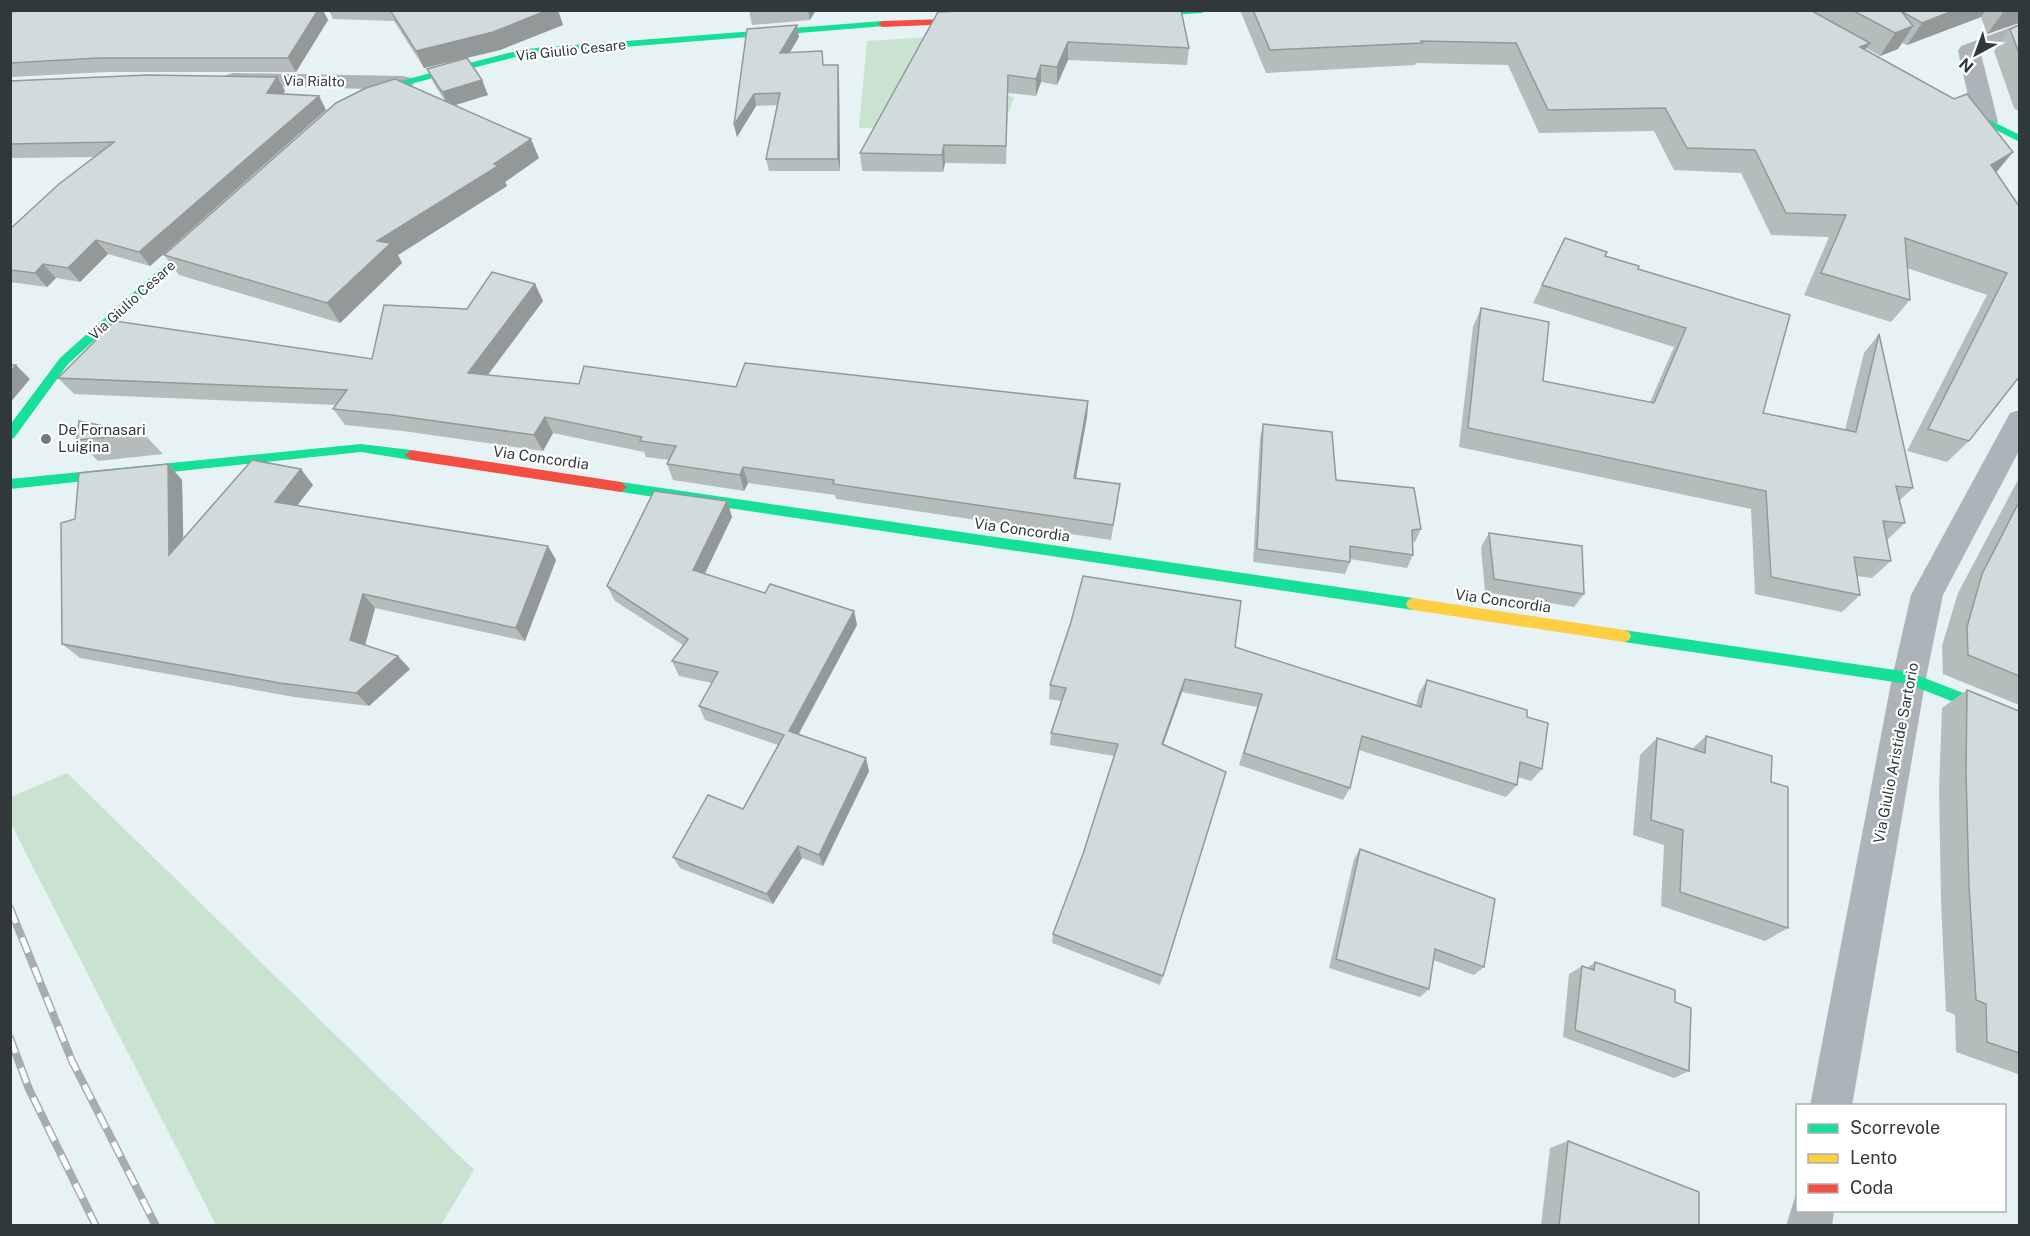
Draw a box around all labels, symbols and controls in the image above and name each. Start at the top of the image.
north arrow [1946,24,2006,84]
street label: Via Giulio Cesare [515,36,627,64]
text: N [1956,54,1977,76]
street label: Via Rialto [283,72,345,90]
street label: Via Giulio Cesare [86,257,178,343]
place label: De Fornasari Luigina [58,421,146,455]
marker: De Fornasari Luigina [39,432,53,446]
street label: Via Concordia [492,442,590,473]
street label: Via Concordia [973,514,1071,545]
street label: Via Concordia [1454,585,1552,616]
street label: Via Giulio Aristide Sartorio [1870,661,1921,845]
legend [1796,1104,2006,1212]
text: Scorrevole [1850,1117,1940,1138]
text: Lento [1850,1147,1897,1168]
text: Coda [1850,1177,1893,1198]

